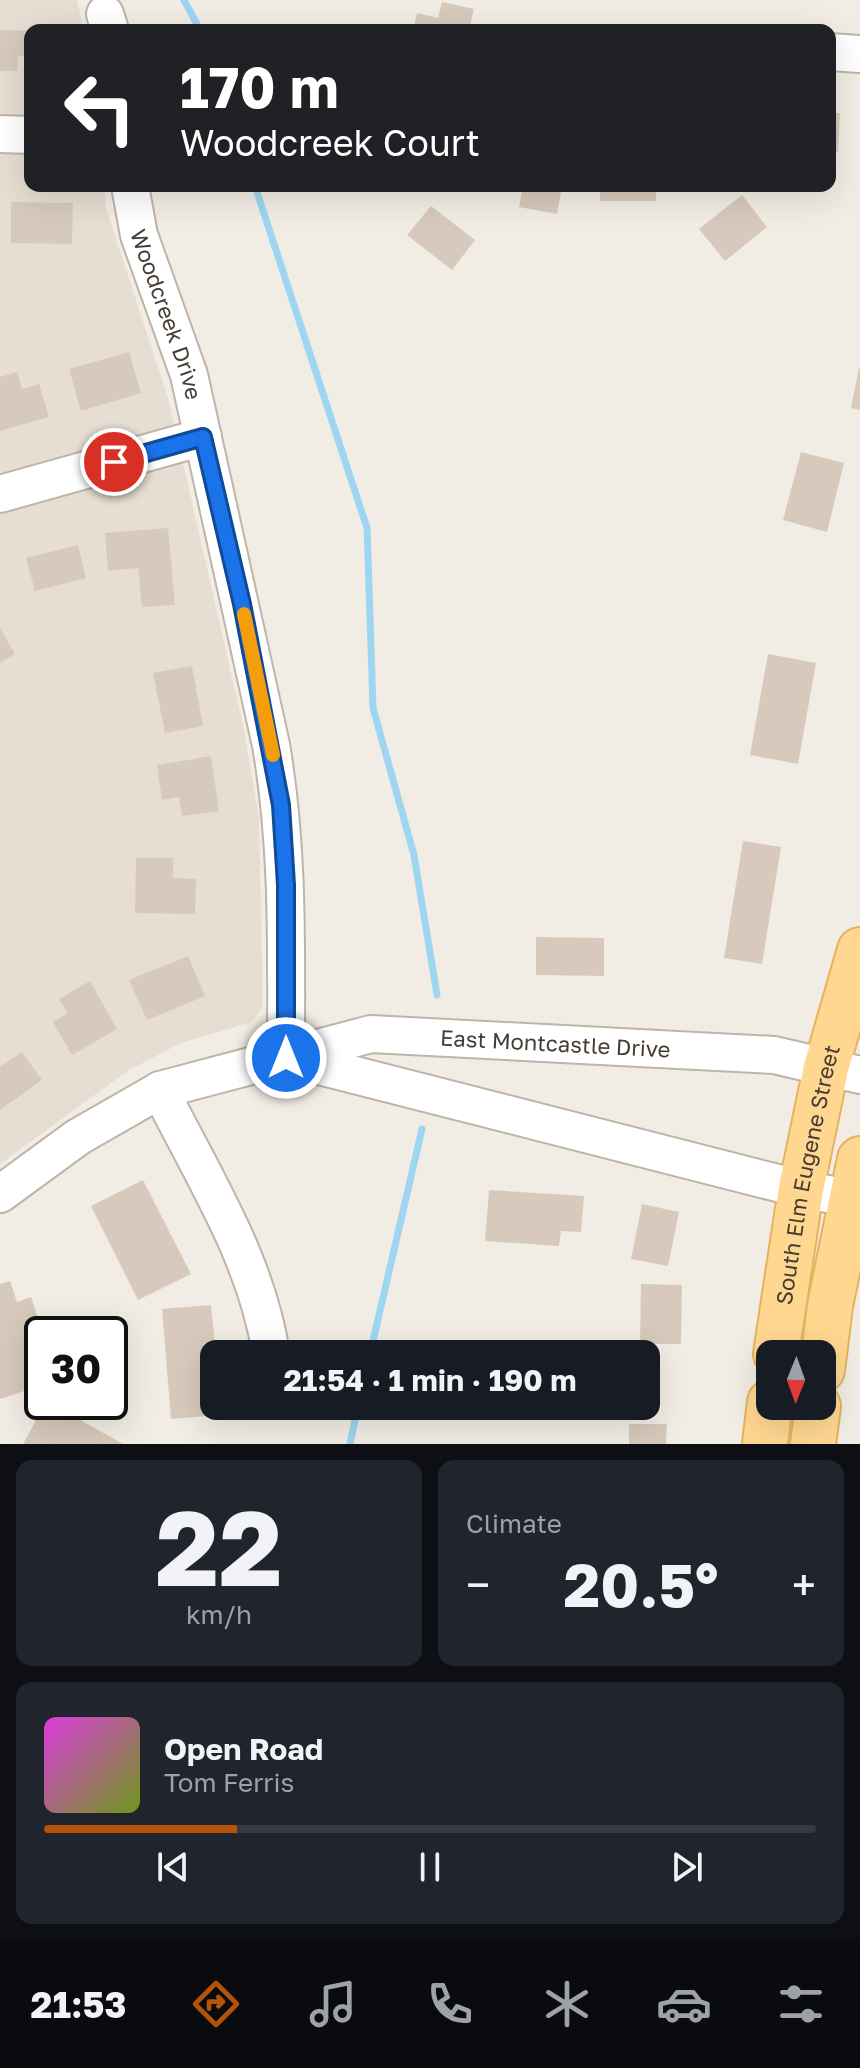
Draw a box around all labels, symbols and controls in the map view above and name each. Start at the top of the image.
text: 170 m [180,53,339,120]
icon: left [48,56,152,160]
text: Woodcreek Court [180,121,480,164]
street label: Woodcreek Drive [125,225,208,402]
pin [80,428,148,496]
icon: arrive [92,440,136,484]
position arrow [244,1016,328,1100]
street label: East Montcastle Drive [440,1024,671,1063]
street label: South Elm Eugene Street [770,1042,845,1306]
speed limit sign: 30 [24,1316,128,1420]
north arrow [756,1340,836,1420]
map controls [756,1340,836,1420]
text: 21:54 · 1 min · 190 m [284,1362,576,1398]
text: 22 [156,1484,282,1609]
text: Climate [466,1508,562,1539]
text: 20.5° [564,1548,718,1620]
text: − [466,1558,490,1611]
text: + [792,1558,816,1611]
text: km/h [186,1599,252,1630]
text: Open Road [164,1731,323,1767]
text: Tom Ferris [164,1767,294,1798]
icon: previous [151,1845,195,1889]
icon: pause [408,1845,452,1889]
icon: next [665,1845,709,1889]
icon: directions [188,1976,244,2032]
icon: music [305,1976,361,2032]
icon: phone [422,1976,478,2032]
icon: climate [539,1976,595,2032]
icon: car [656,1976,712,2032]
icon: filters [773,1976,829,2032]
text: 21:53 [31,1983,127,2026]

